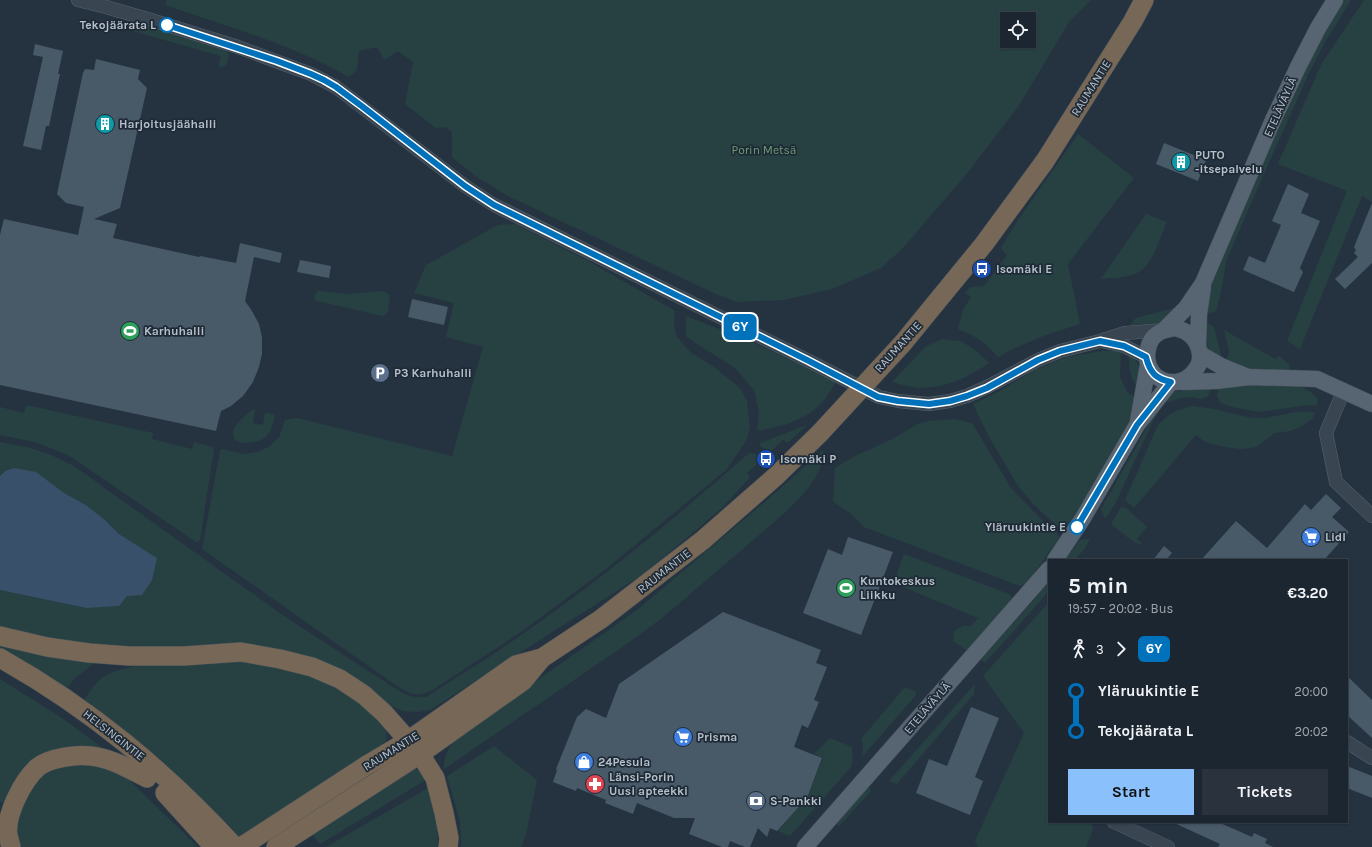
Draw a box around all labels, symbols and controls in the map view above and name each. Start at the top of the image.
map controls [1000,12,1036,48]
button: locate [1000,12,1036,48]
marker: Tekojäärata L [159,17,175,33]
place label: Tekojäärata L [80,18,156,32]
street label: RAUMANTIE [1068,57,1114,119]
street label: ETELÄVÄYLÄ [1261,75,1299,139]
building icon: Harjoitusjäähalli [94,113,116,135]
place label: Harjoitusjäähalli [119,117,216,131]
park label: Porin Metsä [732,143,796,157]
place label: PUTO -itsepalvelu [1195,148,1263,176]
building icon: PUTO -itsepalvelu [1170,151,1192,173]
bus stop icon: Isomäki E [971,258,993,280]
place label: Isomäki E [996,262,1052,276]
line badge: 6Y [722,314,758,340]
text: 6Y [732,318,748,335]
street label: RAUMANTIE [872,319,924,375]
sports icon: Karhuhalli [119,320,141,342]
place label: Karhuhalli [144,324,204,338]
parking icon: P3 Karhuhalli [369,362,391,384]
place label: P3 Karhuhalli [394,366,472,380]
bus stop icon: Isomäki P [755,448,777,470]
place label: Isomäki P [780,452,836,466]
marker: Yläruukintie E [1069,519,1085,535]
place label: Yläruukintie E [985,520,1066,534]
supermarket icon: Lidl [1300,526,1322,548]
place label: Lidl [1325,530,1346,544]
street label: RAUMANTIE [635,546,693,596]
text: 5 min [1068,573,1128,599]
place label: Kuntokeskus Liikku [860,574,935,602]
sports icon: Kuntokeskus Liikku [835,577,857,599]
text: €3.20 [1287,584,1328,602]
text: 19:57 – 20:02 · Bus [1068,601,1173,616]
icon: walk [1068,638,1090,660]
icon: forward [1110,638,1132,660]
text: 6Y [1146,640,1162,657]
text: 3 [1096,642,1104,657]
street label: ETELÄVÄYLÄ [901,679,953,737]
text: Yläruukintie E [1098,682,1199,700]
text: 20:00 [1294,684,1328,699]
street label: HELSINGINTIE [80,707,148,763]
text: Tekojäärata L [1098,722,1193,740]
text: 20:02 [1295,724,1328,739]
supermarket icon: Prisma [672,726,694,748]
street label: RAUMANTIE [360,728,422,774]
place label: Prisma [697,730,737,744]
shop icon: 24Pesula [573,751,595,773]
place label: 24Pesula [598,755,650,769]
button: Start [1068,769,1194,815]
button: Tickets [1202,769,1328,815]
place label: Länsi-Porin Uusi apteekki [609,770,688,798]
pharmacy icon: Länsi-Porin Uusi apteekki [584,773,606,795]
bank icon: S-Pankki [745,790,767,812]
place label: S-Pankki [770,794,822,808]

